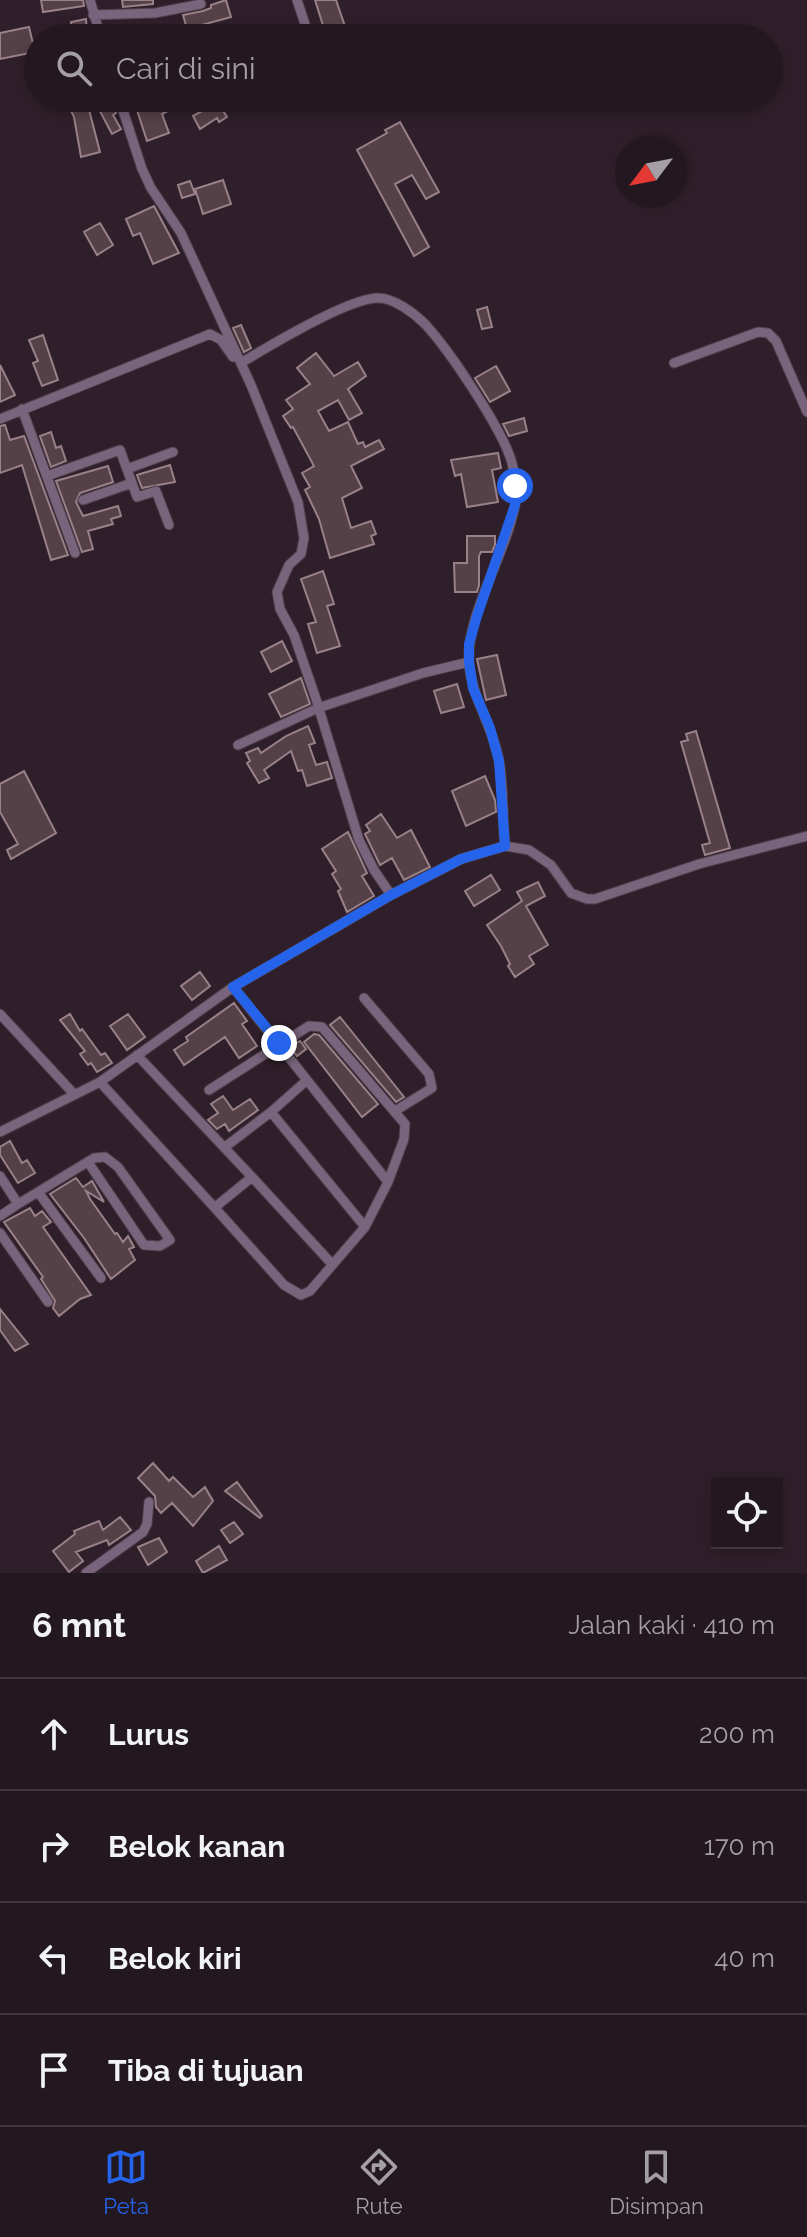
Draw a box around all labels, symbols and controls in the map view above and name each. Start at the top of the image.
search box [24,24,783,112]
icon: search [52,46,96,90]
text: Cari di sini [116,51,256,86]
north arrow [615,136,687,208]
route start [497,468,533,504]
route end [261,1025,297,1061]
map controls [711,1477,783,1549]
button: locate [711,1477,783,1549]
text: 6 mnt [32,1605,126,1645]
text: Jalan kaki · 410 m [568,1610,775,1640]
icon: ahead [32,1712,76,1756]
text: Lurus [108,1717,189,1752]
text: 200 m [699,1719,775,1749]
icon: right [32,1824,76,1868]
text: Belok kanan [108,1829,285,1864]
text: 170 m [704,1831,775,1861]
icon: left [32,1936,76,1980]
text: Belok kiri [108,1941,242,1976]
text: 40 m [714,1943,775,1973]
icon: arrive [32,2048,76,2092]
text: Tiba di tujuan [108,2053,304,2088]
tab: Peta [103,2145,149,2219]
tab: Rute [355,2145,403,2219]
tab: Disimpan [609,2145,704,2219]

